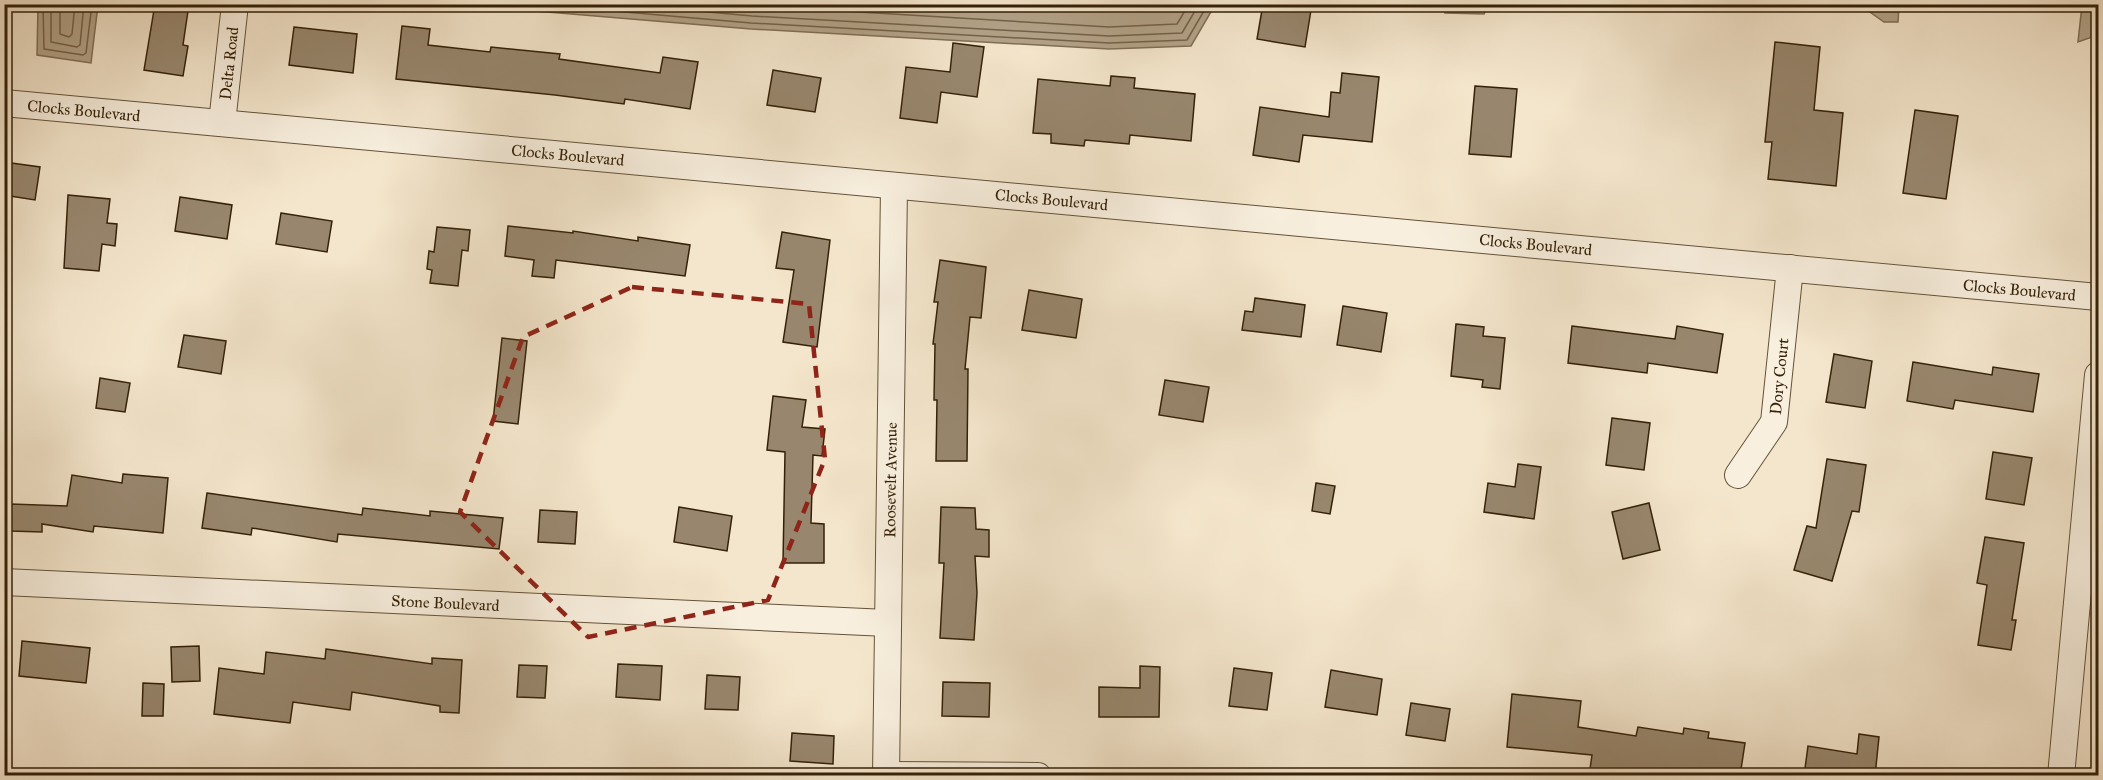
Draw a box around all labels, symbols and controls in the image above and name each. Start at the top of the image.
street label: Delta Road [215,26,242,101]
street label: Clocks Boulevard [26,96,141,125]
street label: Clocks Boulevard [510,140,625,169]
street label: Clocks Boulevard [994,185,1109,214]
street label: Clocks Boulevard [1478,229,1593,259]
street label: Clocks Boulevard [1962,275,2077,304]
street label: Dory Court [1765,337,1792,416]
street label: Roosevelt Avenue [880,422,900,538]
street label: Stone Boulevard [391,590,500,615]

